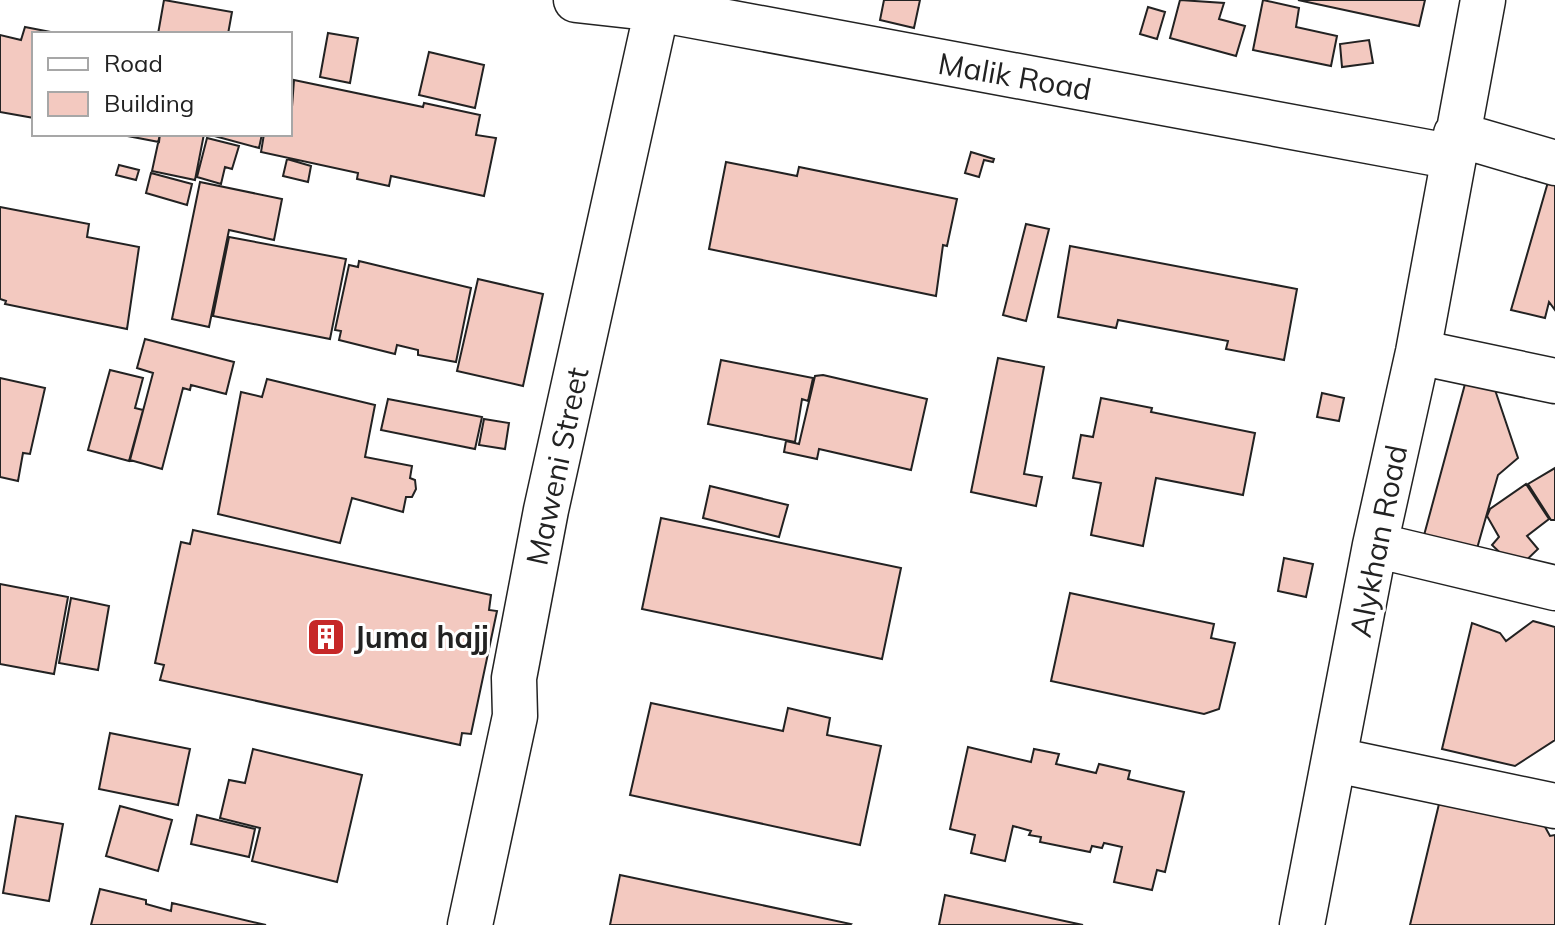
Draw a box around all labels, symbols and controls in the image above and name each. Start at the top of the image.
legend [32,32,292,136]
street label: Malik Road [935,44,1095,108]
text: Road [104,48,163,78]
text: Building [104,88,194,118]
street label: Maweni Street [517,364,597,568]
street label: Alykhan Road [1341,442,1415,640]
building icon: Juma hajj [305,616,347,658]
place label: Juma hajj [354,618,489,656]

